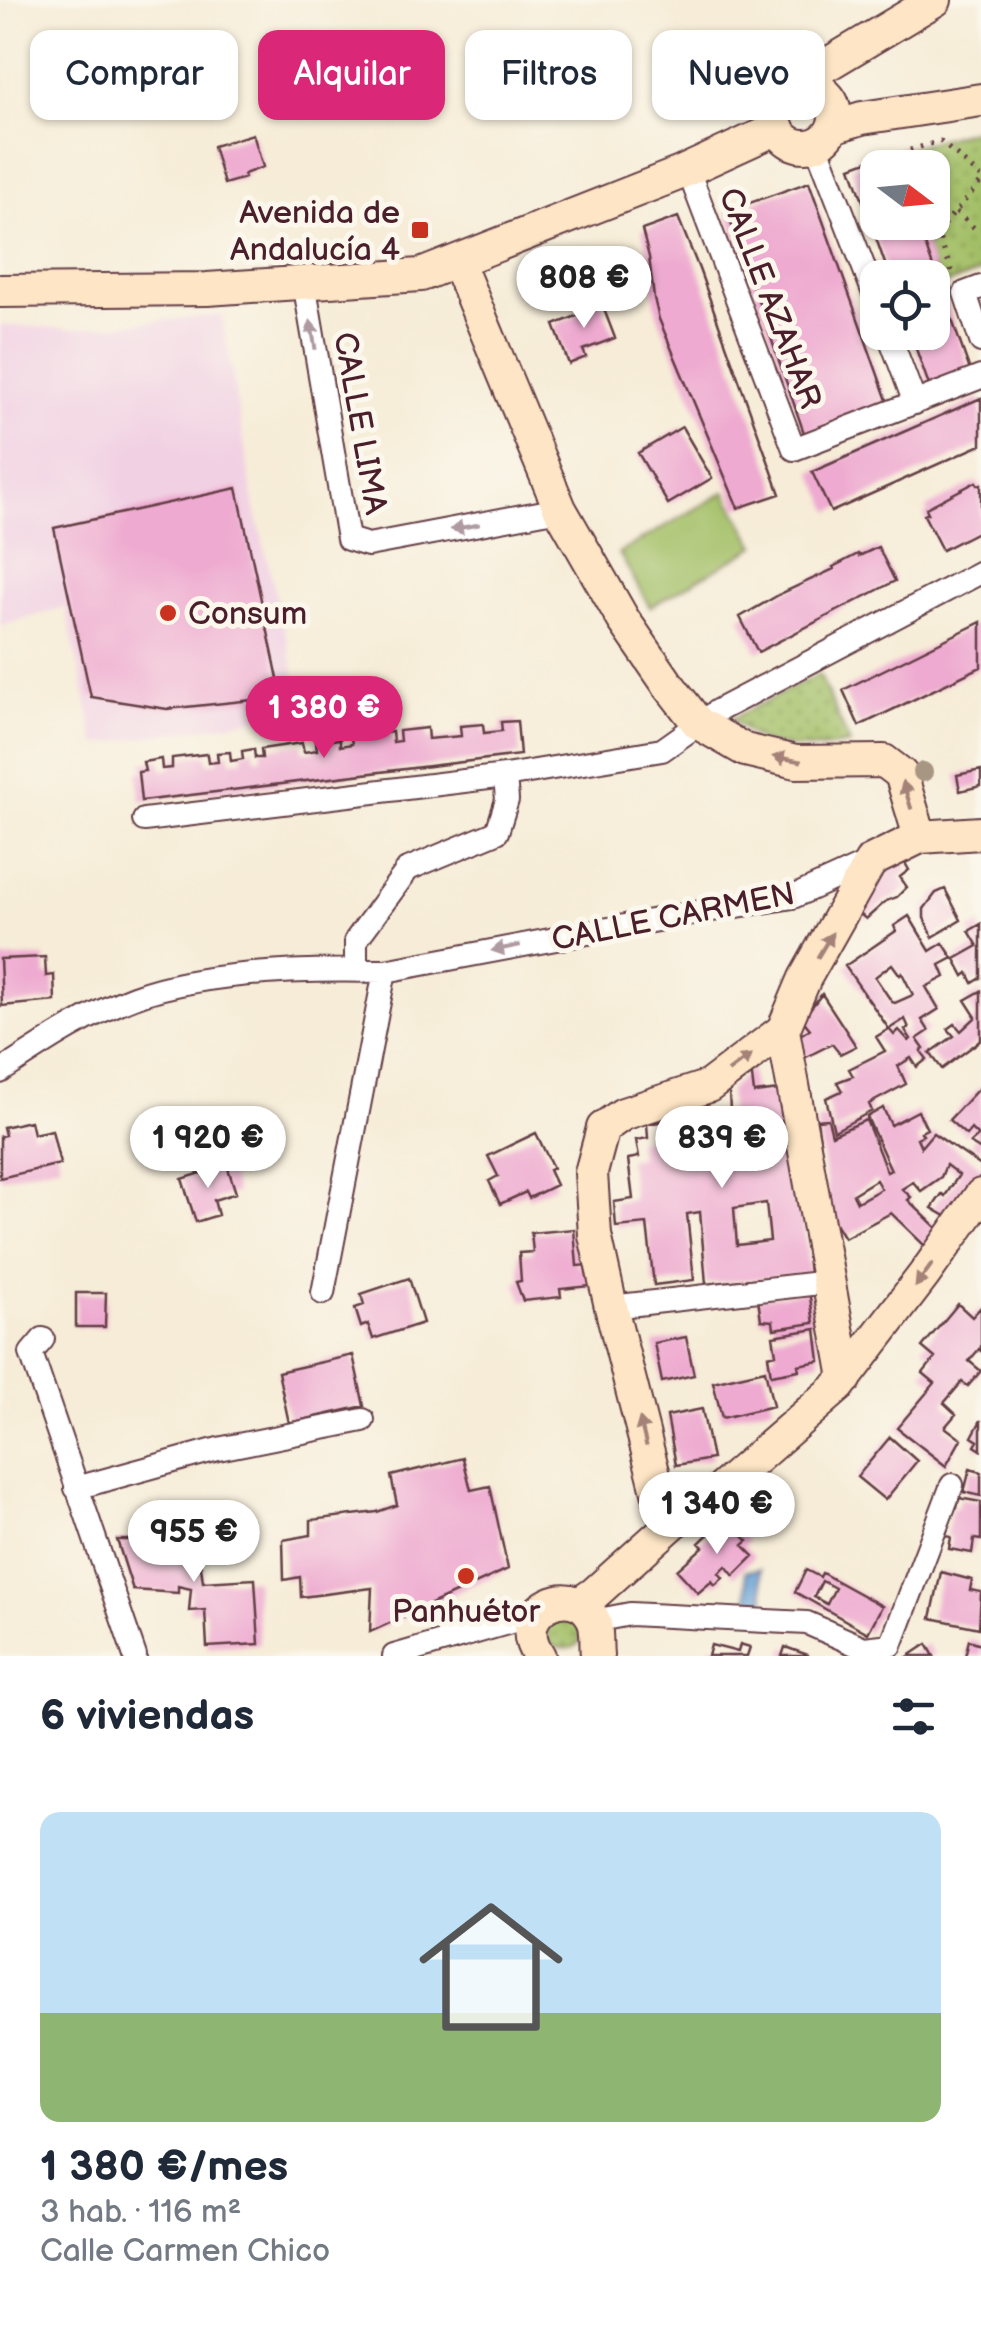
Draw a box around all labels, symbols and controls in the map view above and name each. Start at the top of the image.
chip: Comprar [30,30,238,120]
chip: Alquilar [258,30,445,120]
chip: Filtros [465,30,632,120]
chip: Nuevo [652,30,825,120]
north arrow [860,150,950,240]
map controls [860,150,950,350]
street label: CALLE AZAHAR [710,183,830,414]
place label: Avenida de Andalucía 4 [230,194,400,270]
marker: Avenida de Andalucía 4 [409,219,431,241]
pin: 808 € [514,246,654,331]
text: 808 € [538,259,630,298]
button: locate [860,260,950,350]
one-way arrow [305,319,321,351]
street label: CALLE LIMA [324,329,395,518]
one-way arrow [448,520,480,535]
place label: Consum [188,595,307,634]
marker: Consum [157,602,179,624]
pin: 1 380 € [232,676,416,761]
text: 1 380 € [268,689,380,728]
one-way arrow [771,751,802,766]
one-way arrow [899,780,914,810]
street label: CALLE CARMEN [548,875,798,960]
one-way arrow [816,930,833,959]
one-way arrow [490,941,521,957]
one-way arrow [727,1053,753,1073]
pin: 1 920 € [116,1106,300,1191]
pin: 839 € [652,1106,792,1191]
text: 1 920 € [152,1119,264,1158]
text: 839 € [677,1119,767,1158]
one-way arrow [915,1262,934,1288]
one-way arrow [634,1416,650,1447]
pin: 1 340 € [625,1472,809,1557]
text: 1 340 € [661,1485,773,1524]
pin: 955 € [124,1500,264,1585]
text: 955 € [150,1513,238,1552]
marker: Panhuétor [455,1565,477,1587]
place label: Panhuétor [392,1593,541,1632]
icon: filters [886,1689,941,1744]
text: 6 viviendas [40,1691,254,1742]
icon: home [401,1877,581,2057]
text: 1 380 €/mes [40,2142,288,2193]
text: 3 hab. · 116 m² [40,2193,241,2232]
text: Calle Carmen Chico [40,2232,330,2271]

